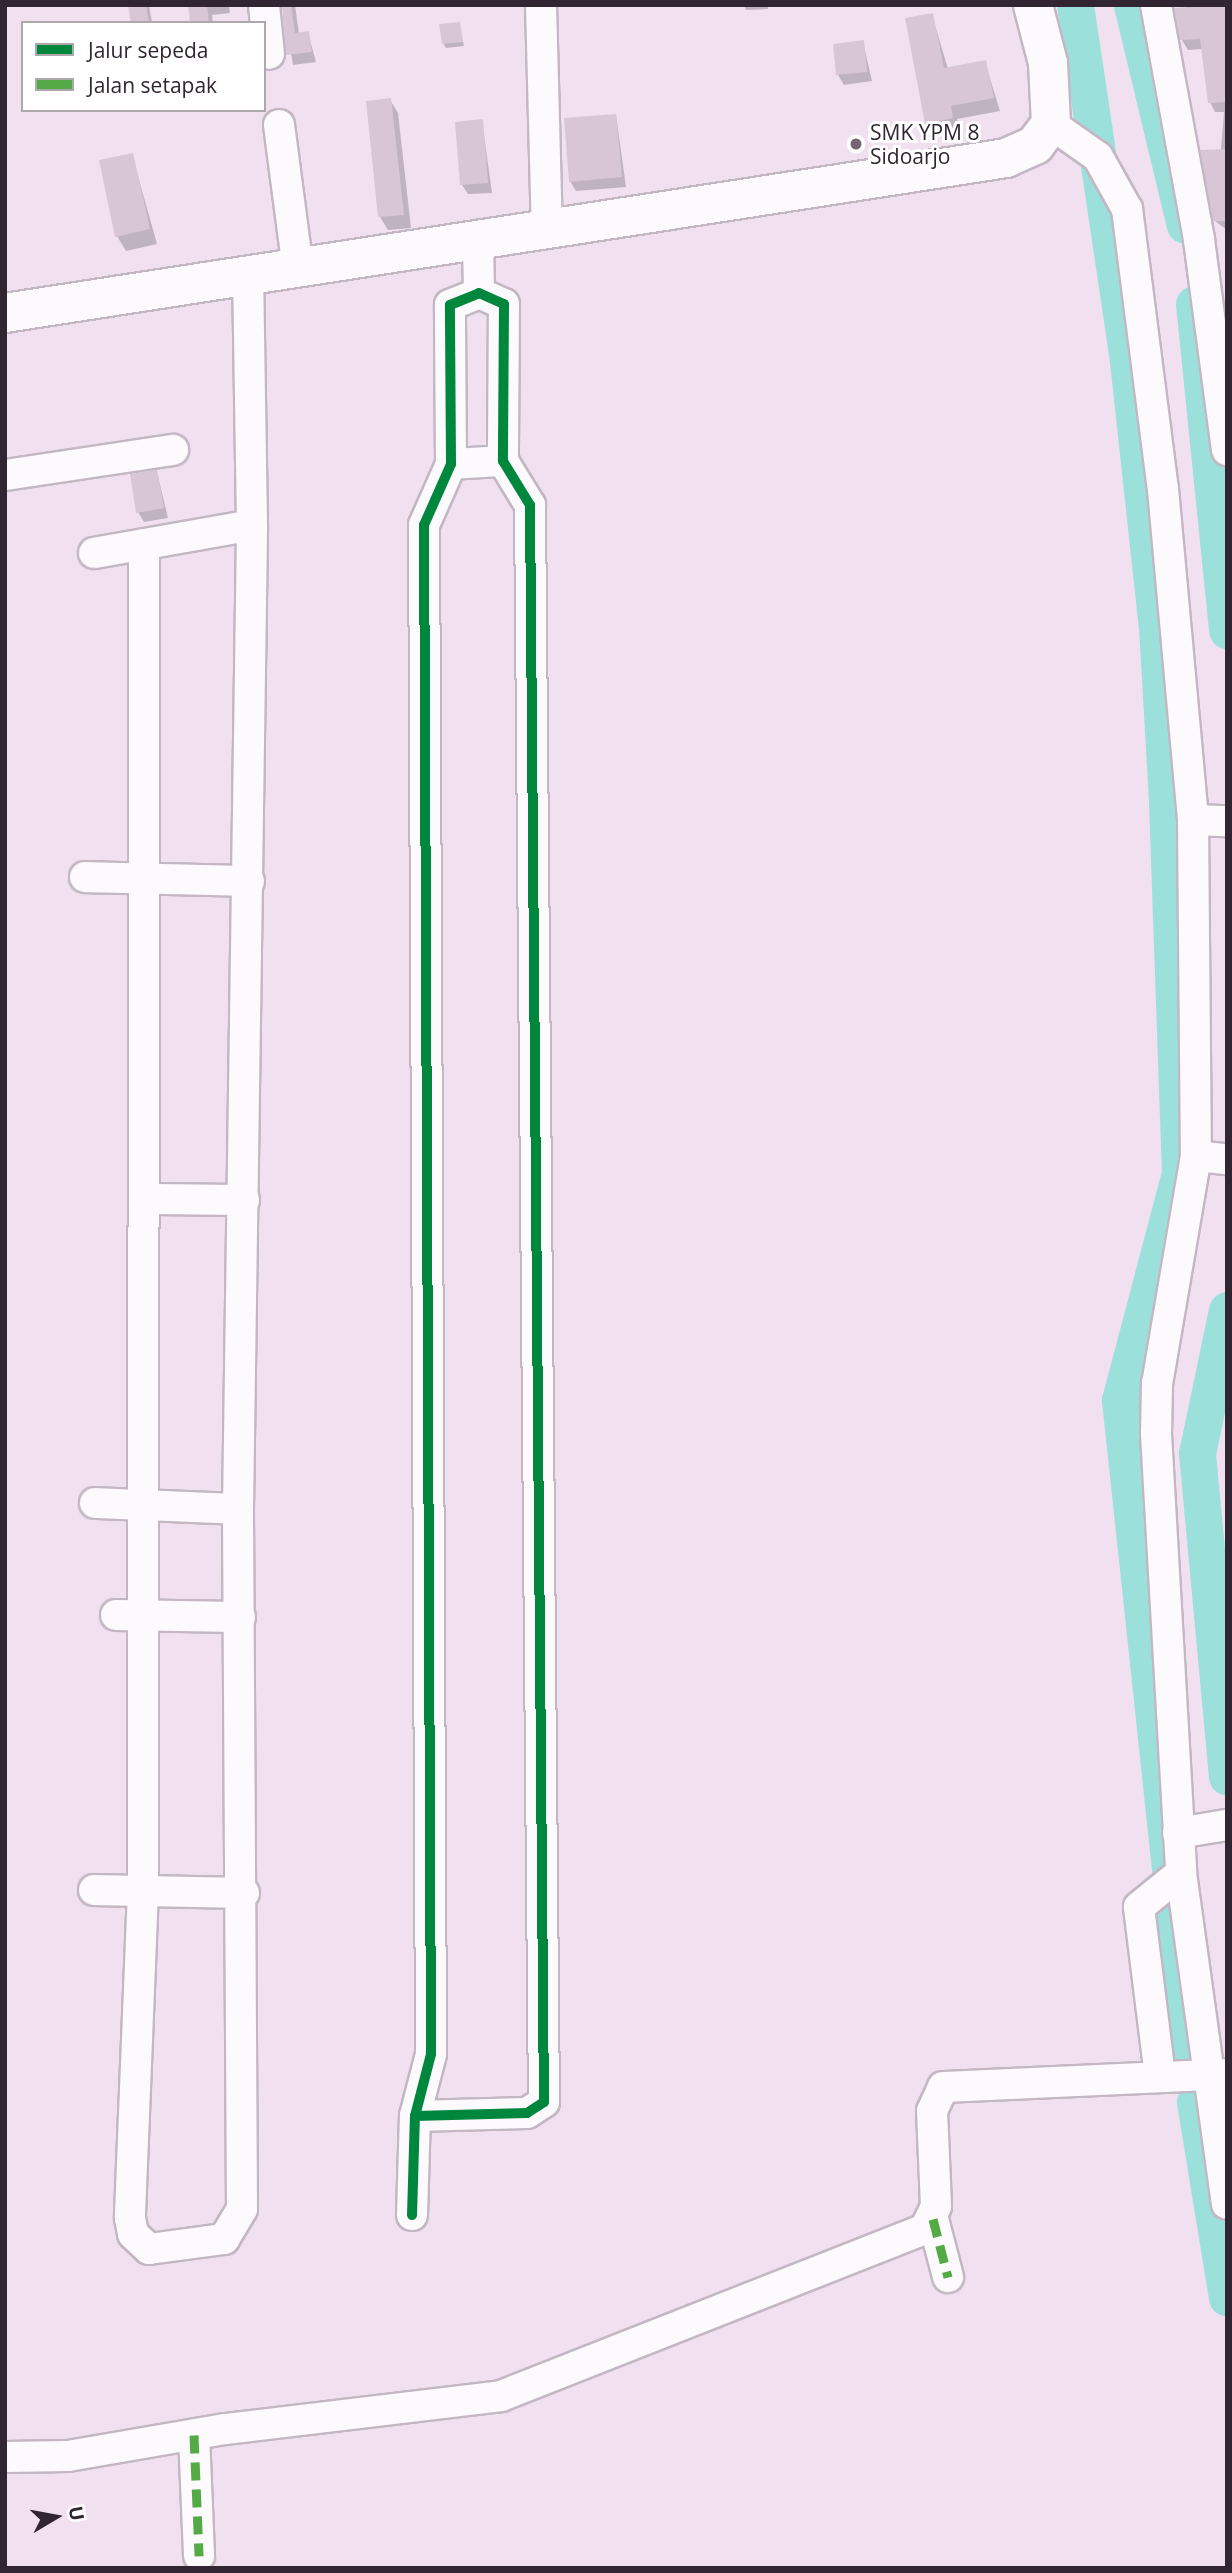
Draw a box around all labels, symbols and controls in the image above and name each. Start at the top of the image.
legend [21,21,266,112]
text: Jalur sepeda [88,36,208,64]
text: Jalan setapak [88,71,217,99]
place label: SMK YPM 8 Sidoarjo [870,119,979,169]
marker: SMK YPM 8 Sidoarjo [848,136,864,152]
north arrow [21,2482,91,2552]
text: U [63,2504,91,2523]

